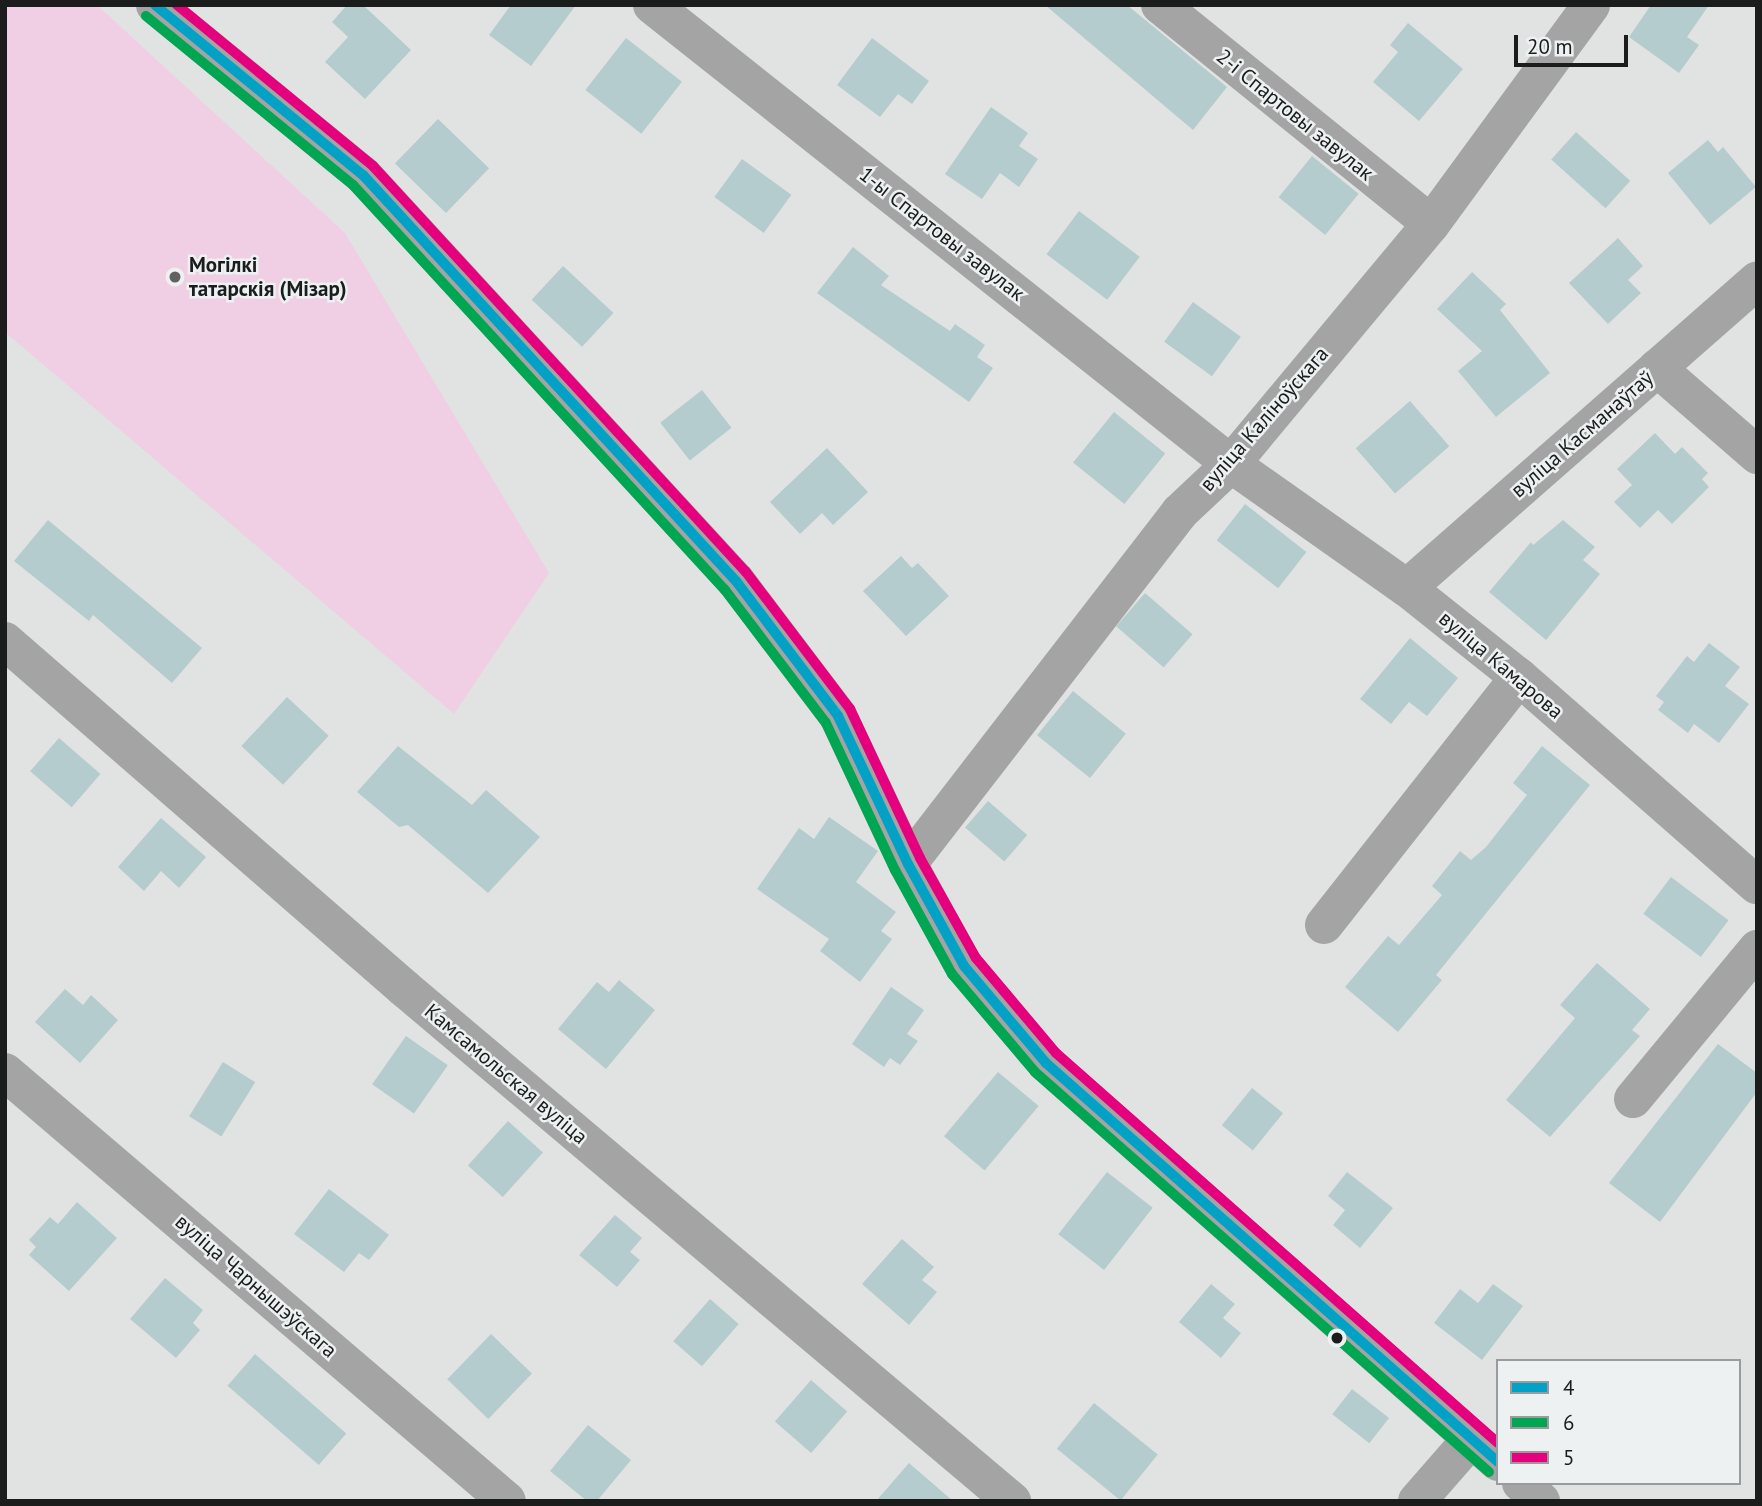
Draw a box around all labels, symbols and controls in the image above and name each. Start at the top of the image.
scale bar [1517,21,1631,65]
text: 20 m [1527,33,1573,60]
street label: 2-і Спартовы завулак [1211,44,1379,186]
street label: 1-ы Спартовы завулак [854,162,1030,306]
place label: Могілкі татарскія (Мізар) [189,252,347,302]
marker: Могілкі татарскія (Мізар) [167,269,183,285]
street label: вуліца Каліноўскага [1194,342,1334,496]
street label: вуліца Касманаўтаў [1506,365,1658,503]
street label: вуліца Камарова [1434,606,1568,724]
street label: Камсамольская вуліца [419,998,593,1150]
street label: вуліца Чарнышэўскага [170,1209,342,1363]
unlabelled marker [1330,1331,1344,1345]
legend [1496,1359,1741,1485]
text: 4 [1563,1374,1574,1401]
text: 6 [1563,1409,1574,1436]
text: 5 [1563,1444,1574,1471]

